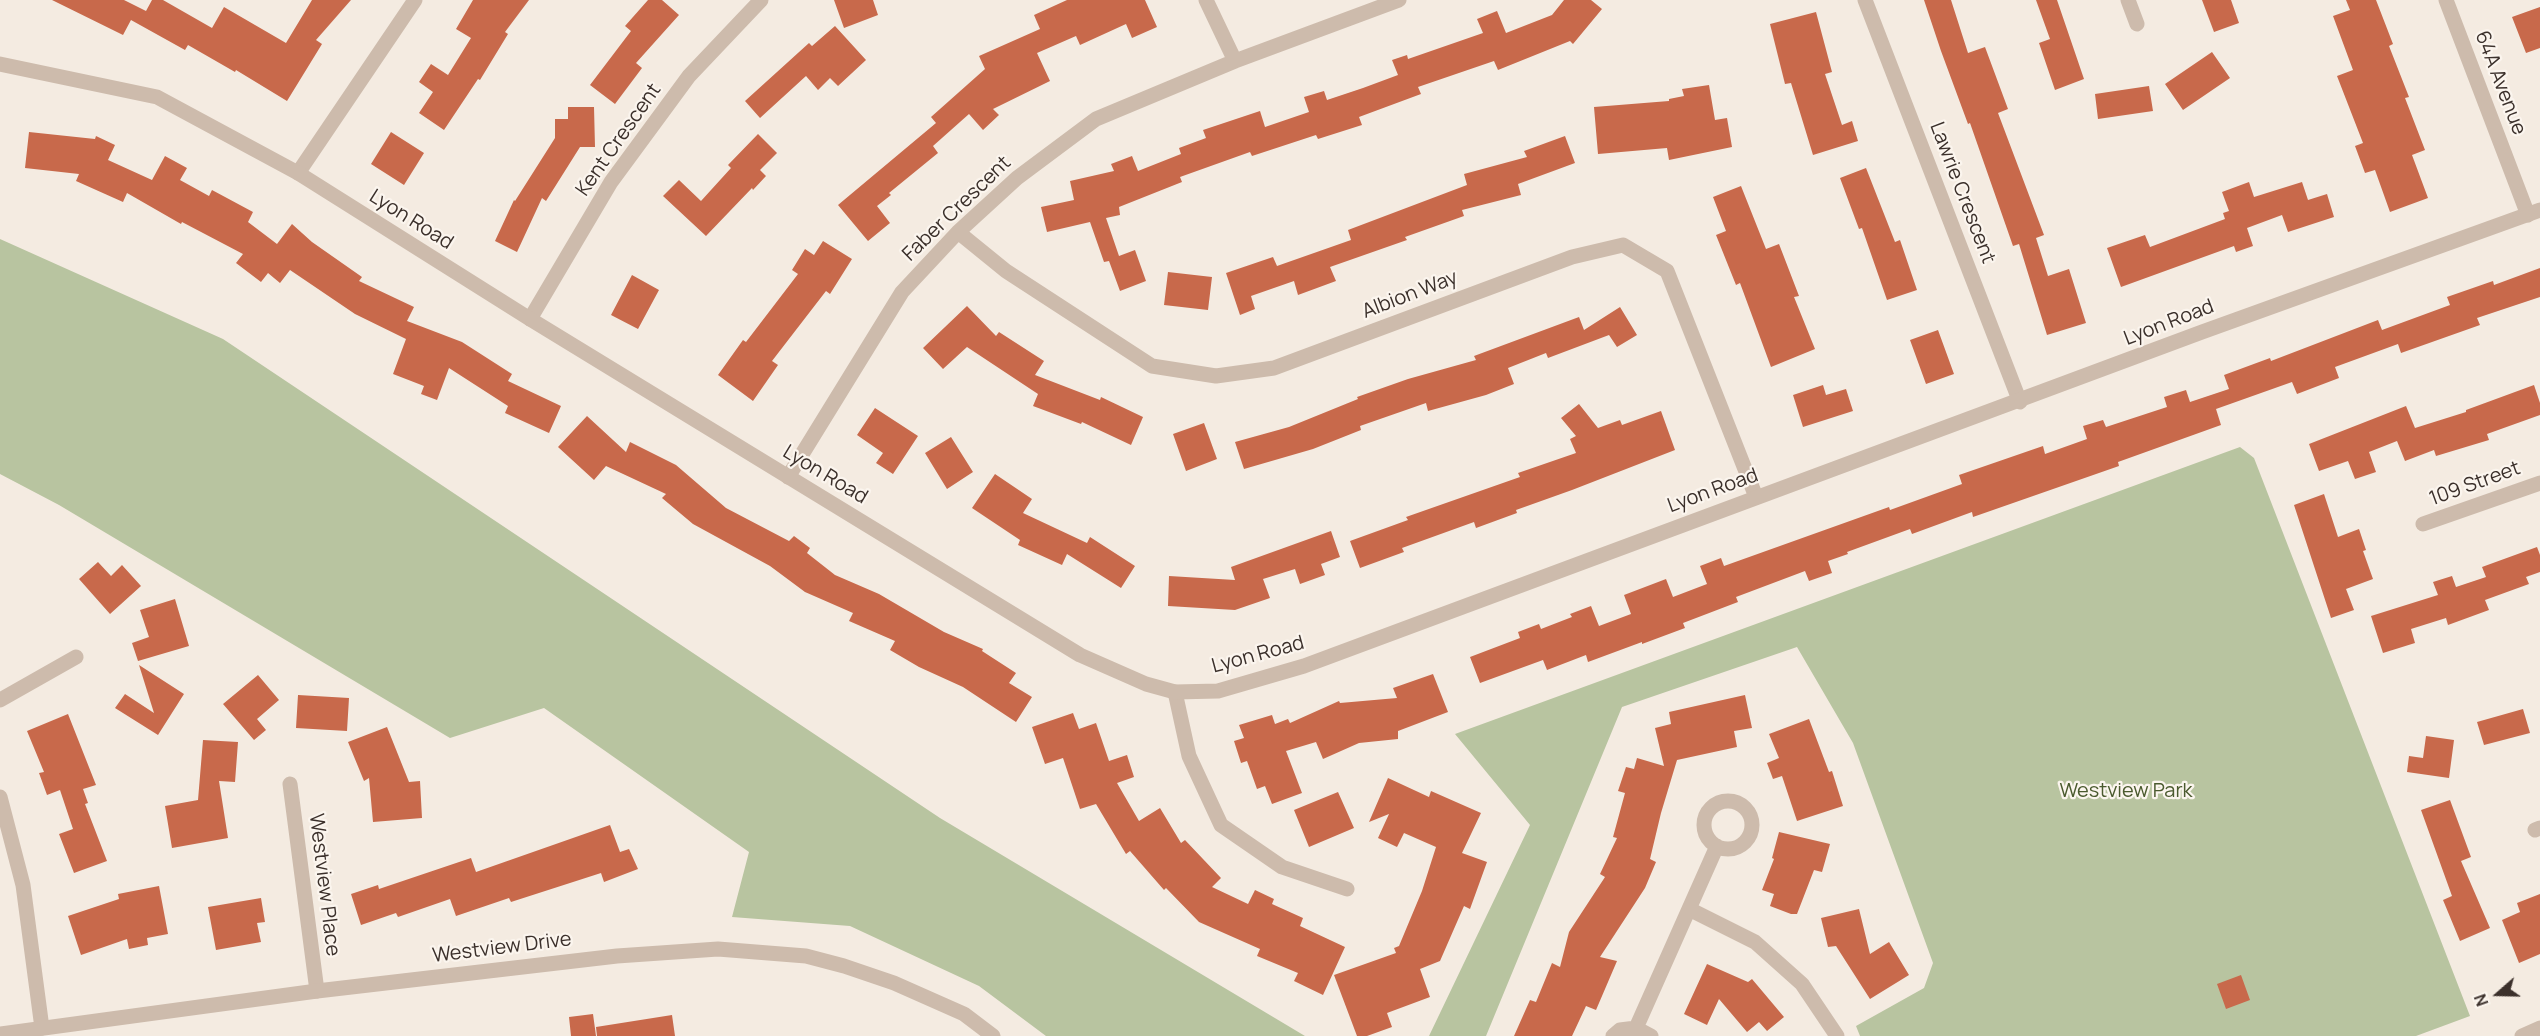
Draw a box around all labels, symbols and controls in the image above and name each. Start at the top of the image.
street label: 64A Avenue [2469,28,2531,138]
street label: Kent Crescent [571,79,667,201]
street label: Lawrie Crescent [1924,119,2000,267]
street label: Faber Crescent [898,151,1016,267]
street label: Lyon Road [365,185,457,255]
street label: Albion Way [1359,266,1461,324]
street label: Lyon Road [2121,295,2217,351]
street label: Lyon Road [778,440,872,510]
street label: 109 Street [2426,456,2524,512]
street label: Lyon Road [1665,464,1761,518]
street label: Lyon Road [1209,631,1307,679]
park label: Westview Park [2059,779,2193,803]
street label: Westview Place [303,812,345,958]
street label: Westview Drive [431,928,573,968]
north arrow [2468,964,2528,1024]
text: N [2469,991,2493,1009]

